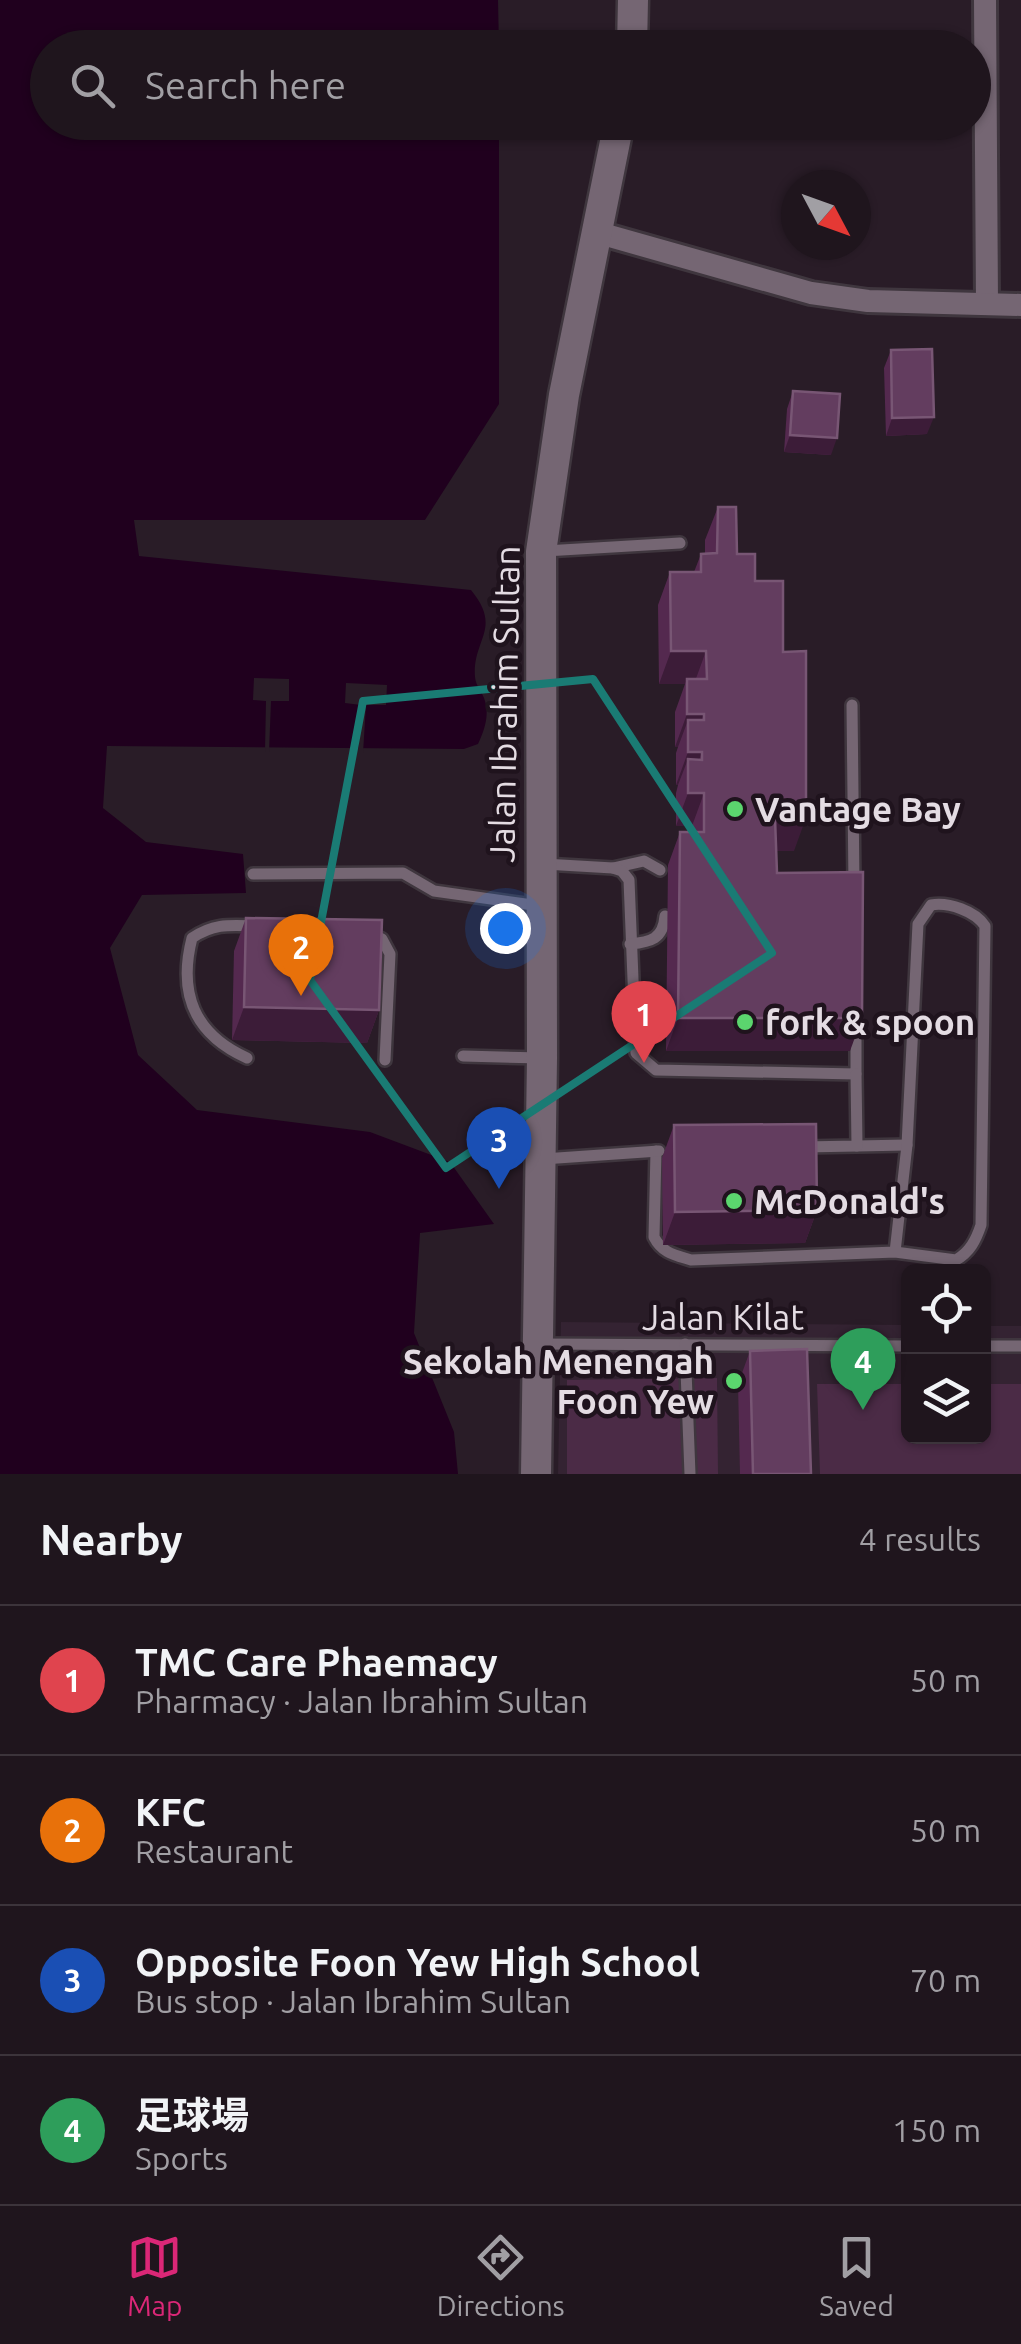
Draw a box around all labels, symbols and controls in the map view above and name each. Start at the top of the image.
search box [30,30,991,140]
icon: search [65,58,120,113]
text: Search here [145,64,346,106]
north arrow [781,170,871,260]
street label: Jalan Ibrahim Sultan [481,545,527,863]
place label: Vantage Bay [755,789,961,829]
marker: Vantage Bay [724,798,746,820]
your location [480,903,531,954]
pin: 2 [268,914,334,996]
pin: 1 [612,980,676,1063]
place label: fork & spoon [765,1002,975,1042]
marker: fork & spoon [734,1011,756,1033]
pin: 3 [466,1106,532,1189]
place label: McDonald's [754,1181,945,1221]
marker: McDonald's [723,1190,745,1212]
map controls [901,1264,991,1444]
button: locate [901,1264,991,1354]
street label: Jalan Kilat [642,1297,804,1337]
pin: 4 [830,1328,896,1410]
place label: Sekolah Menengah Foon Yew [403,1341,714,1421]
button: layers [901,1354,991,1444]
marker: Sekolah Menengah Foon Yew [723,1370,745,1392]
text: Nearby [40,1516,183,1563]
text: 4 results [859,1521,981,1557]
text: TMC Care Phaemacy [135,1641,498,1683]
text: 1 [63,1662,82,1698]
text: 50 m [910,1662,981,1698]
text: Pharmacy · Jalan Ibrahim Sultan [135,1683,588,1719]
text: KFC [135,1791,206,1833]
text: 2 [63,1812,82,1848]
text: 50 m [910,1812,981,1848]
text: Restaurant [135,1833,293,1869]
text: Opposite Foon Yew High School [135,1941,700,1983]
text: 3 [63,1962,82,1998]
text: 70 m [910,1962,981,1998]
text: Bus stop · Jalan Ibrahim Sultan [135,1983,571,2019]
text: 足球場 [135,2094,249,2136]
text: 4 [63,2112,82,2148]
text: 150 m [892,2112,981,2148]
text: Sports [135,2140,228,2176]
tab: Map [127,2230,182,2321]
tab: Directions [437,2230,565,2321]
tab: Saved [819,2230,894,2321]

